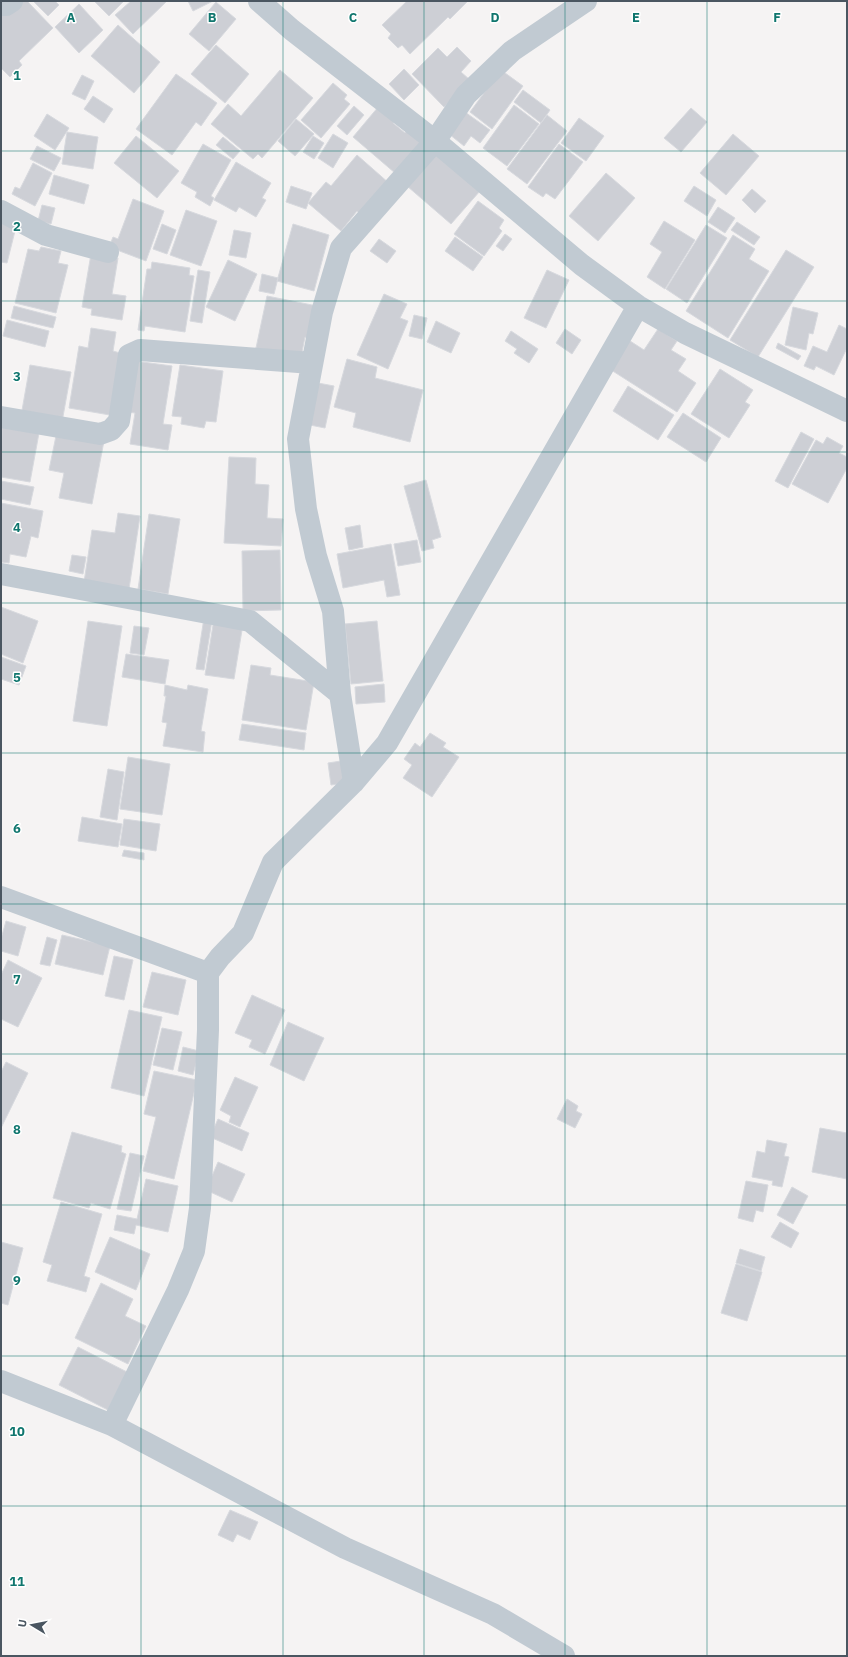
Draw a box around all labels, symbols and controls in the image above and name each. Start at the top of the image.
text: A [67,9,76,26]
text: B [208,9,217,26]
text: C [349,9,358,26]
text: D [490,9,500,26]
text: E [632,9,640,26]
text: F [773,9,781,26]
text: 1 [13,67,21,84]
text: 2 [13,218,21,235]
text: 3 [13,368,21,385]
text: 4 [13,519,21,536]
text: 5 [13,669,21,686]
text: 6 [13,820,21,837]
text: 7 [13,971,21,988]
text: 8 [13,1121,21,1138]
text: 9 [13,1272,21,1289]
text: 10 [9,1423,25,1440]
text: 11 [9,1573,25,1590]
north arrow [12,1605,52,1645]
text: U [15,1618,30,1628]

